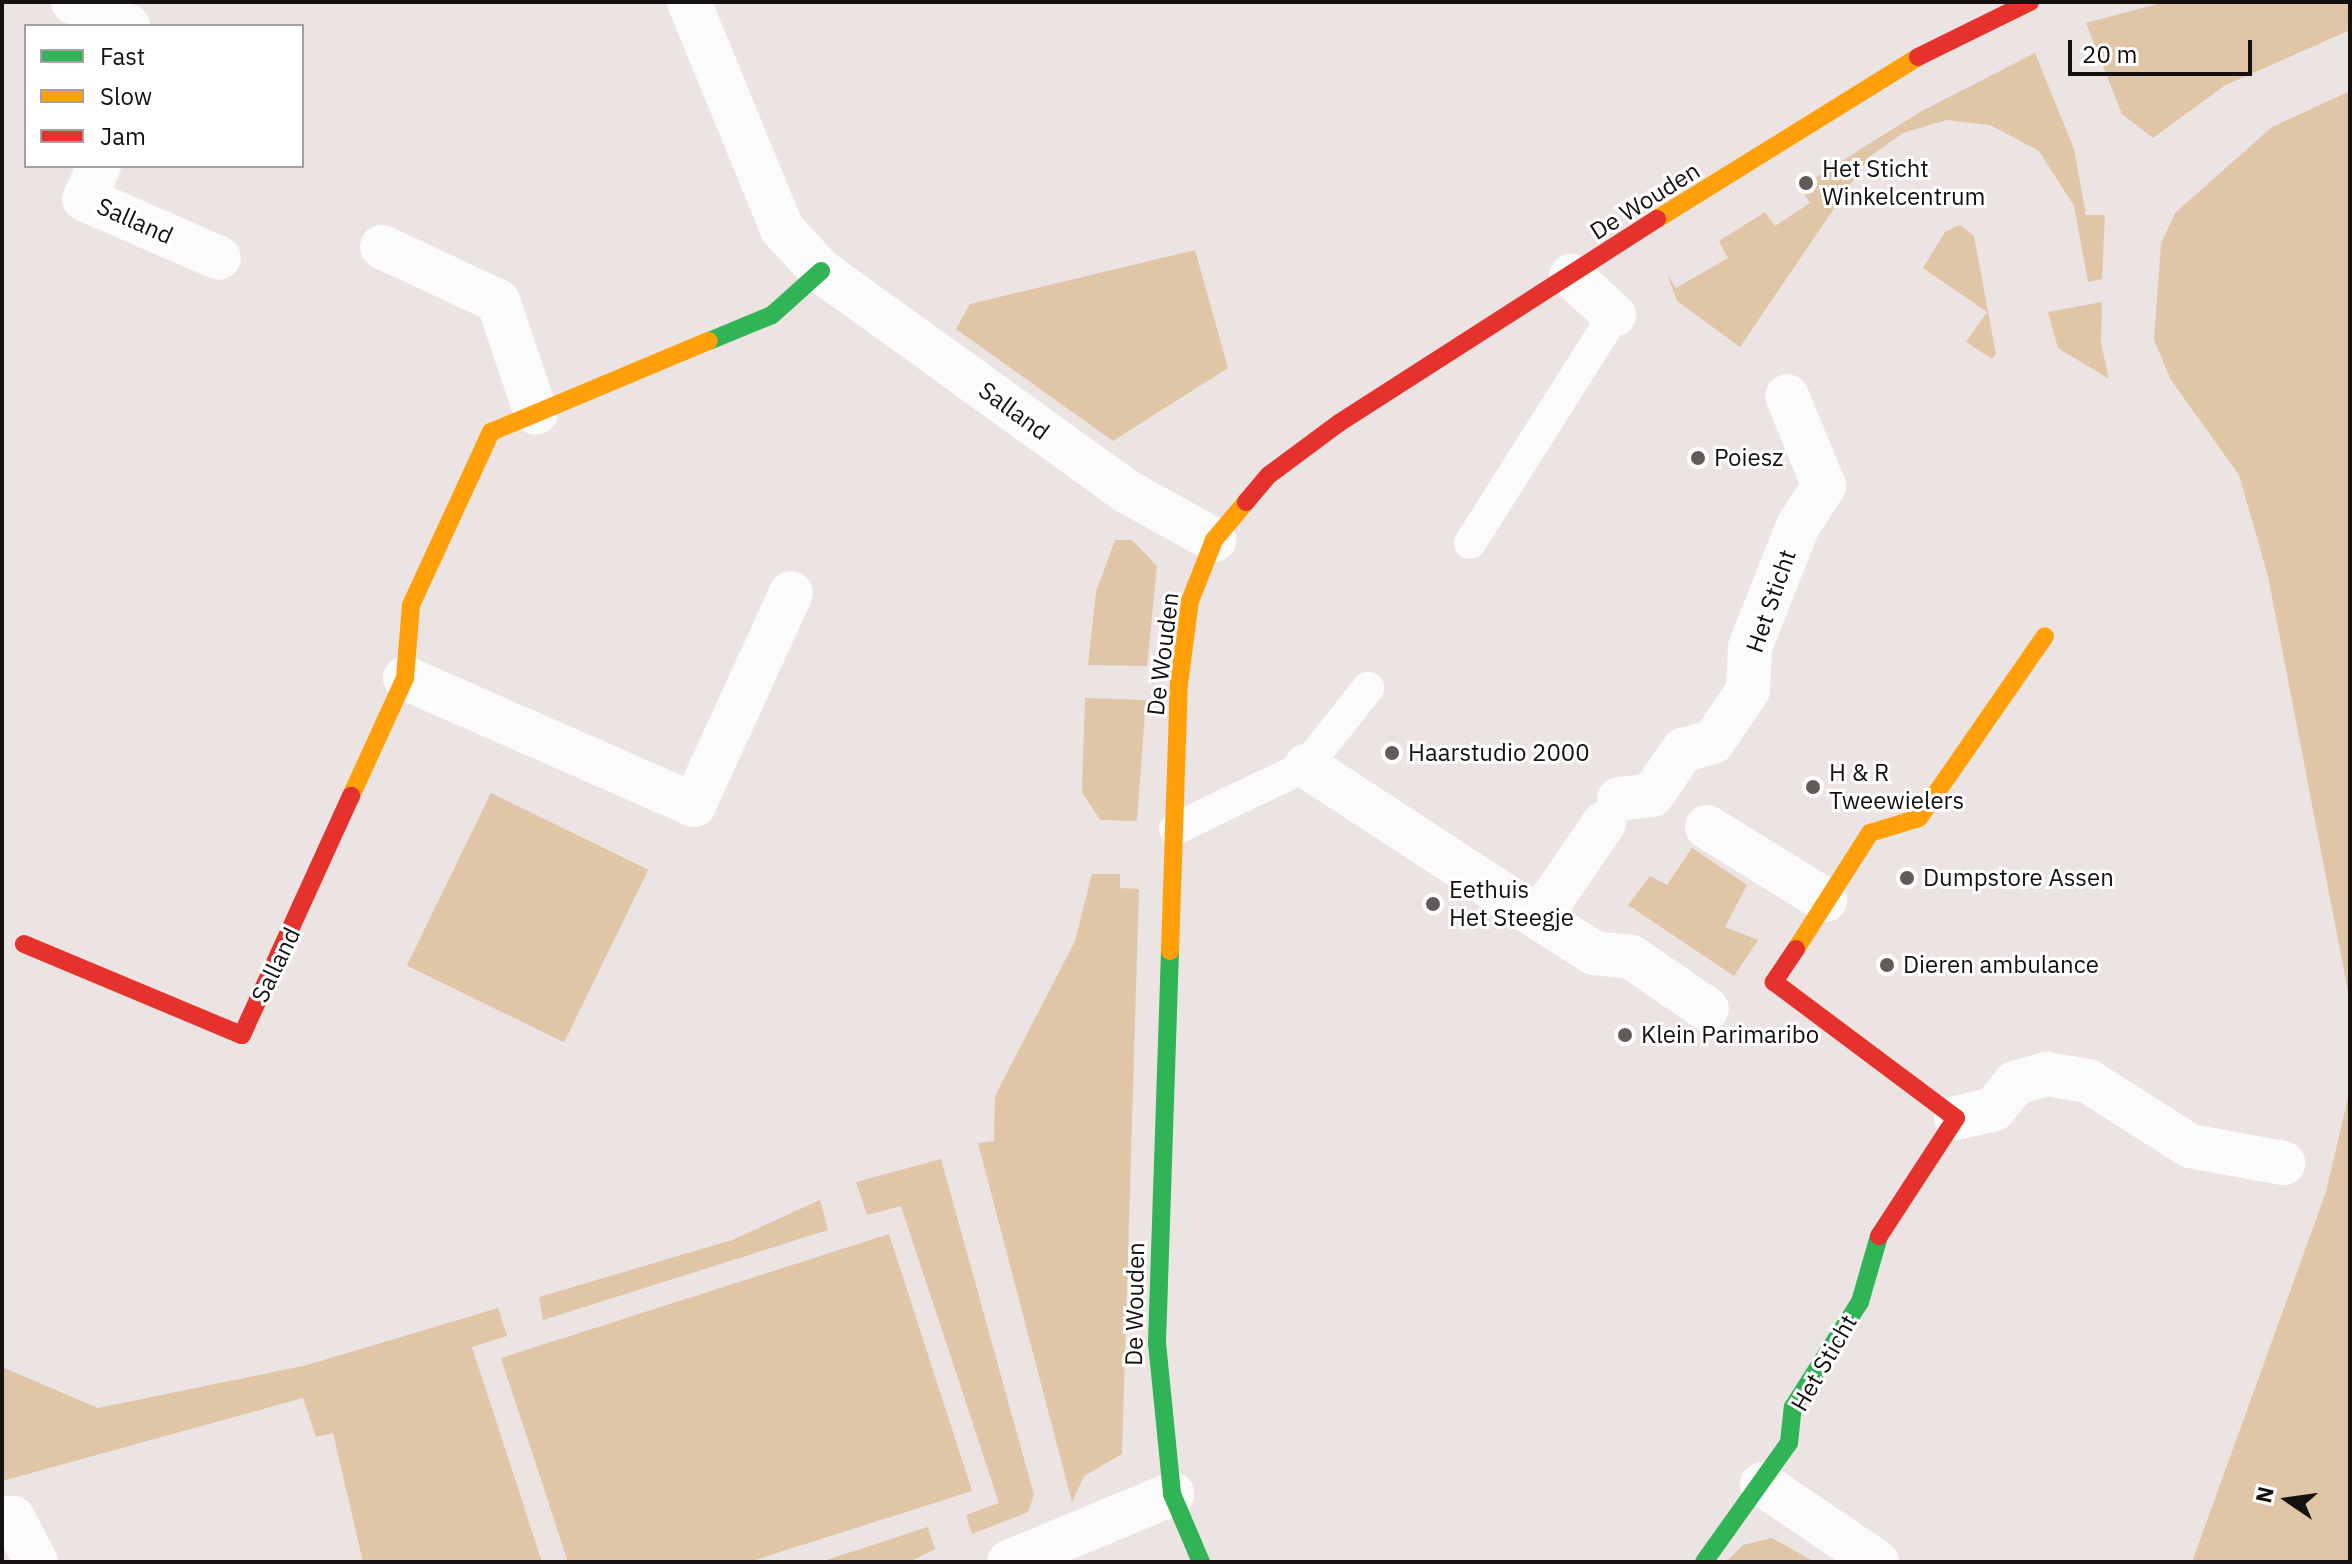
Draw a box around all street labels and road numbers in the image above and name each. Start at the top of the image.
street label: De Wouden [1585,156,1705,246]
street label: Salland [93,192,177,250]
street label: Salland [973,376,1055,446]
street label: Het Sticht [1740,546,1802,656]
street label: De Wouden [1141,591,1185,717]
street label: Salland [246,923,306,1007]
street label: De Wouden [1120,1242,1150,1366]
street label: Het Sticht [1785,1310,1863,1416]

